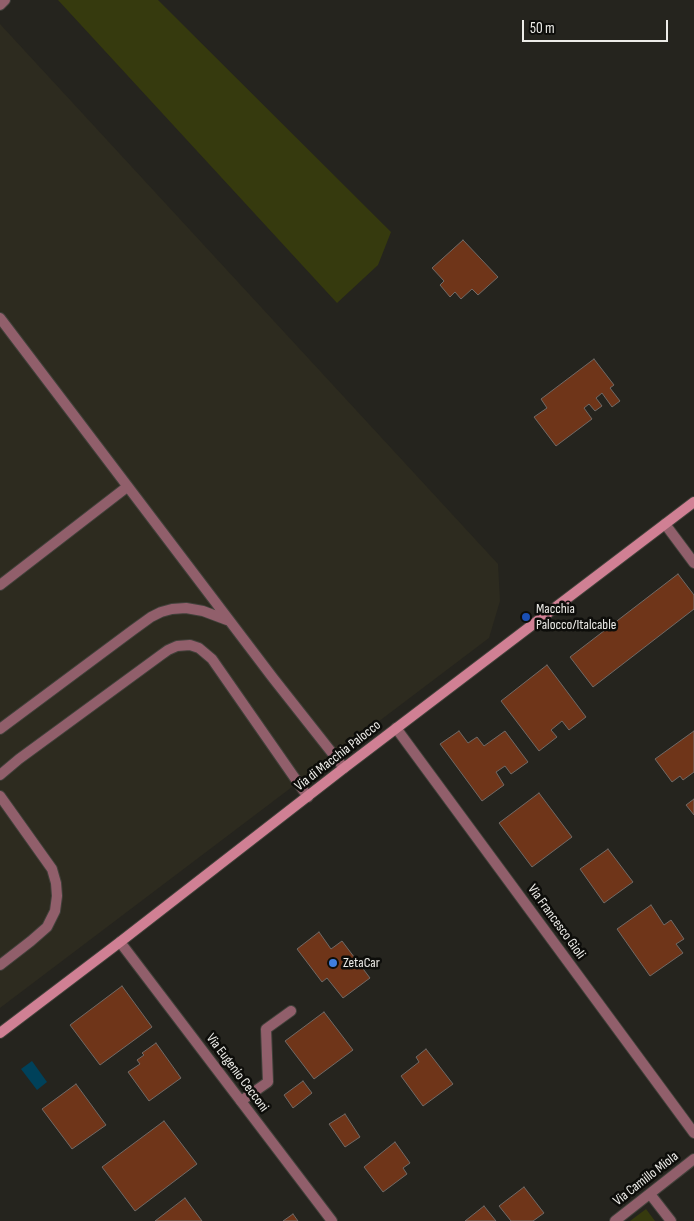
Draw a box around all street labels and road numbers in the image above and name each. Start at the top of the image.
street label: Via di Macchia Palocco [292,717,384,795]
street label: Via Francesco Gioli [523,882,589,962]
street label: Via Eugenio Cecconi [202,1031,272,1115]
street label: Via Camillo Miola [610,1148,682,1210]

